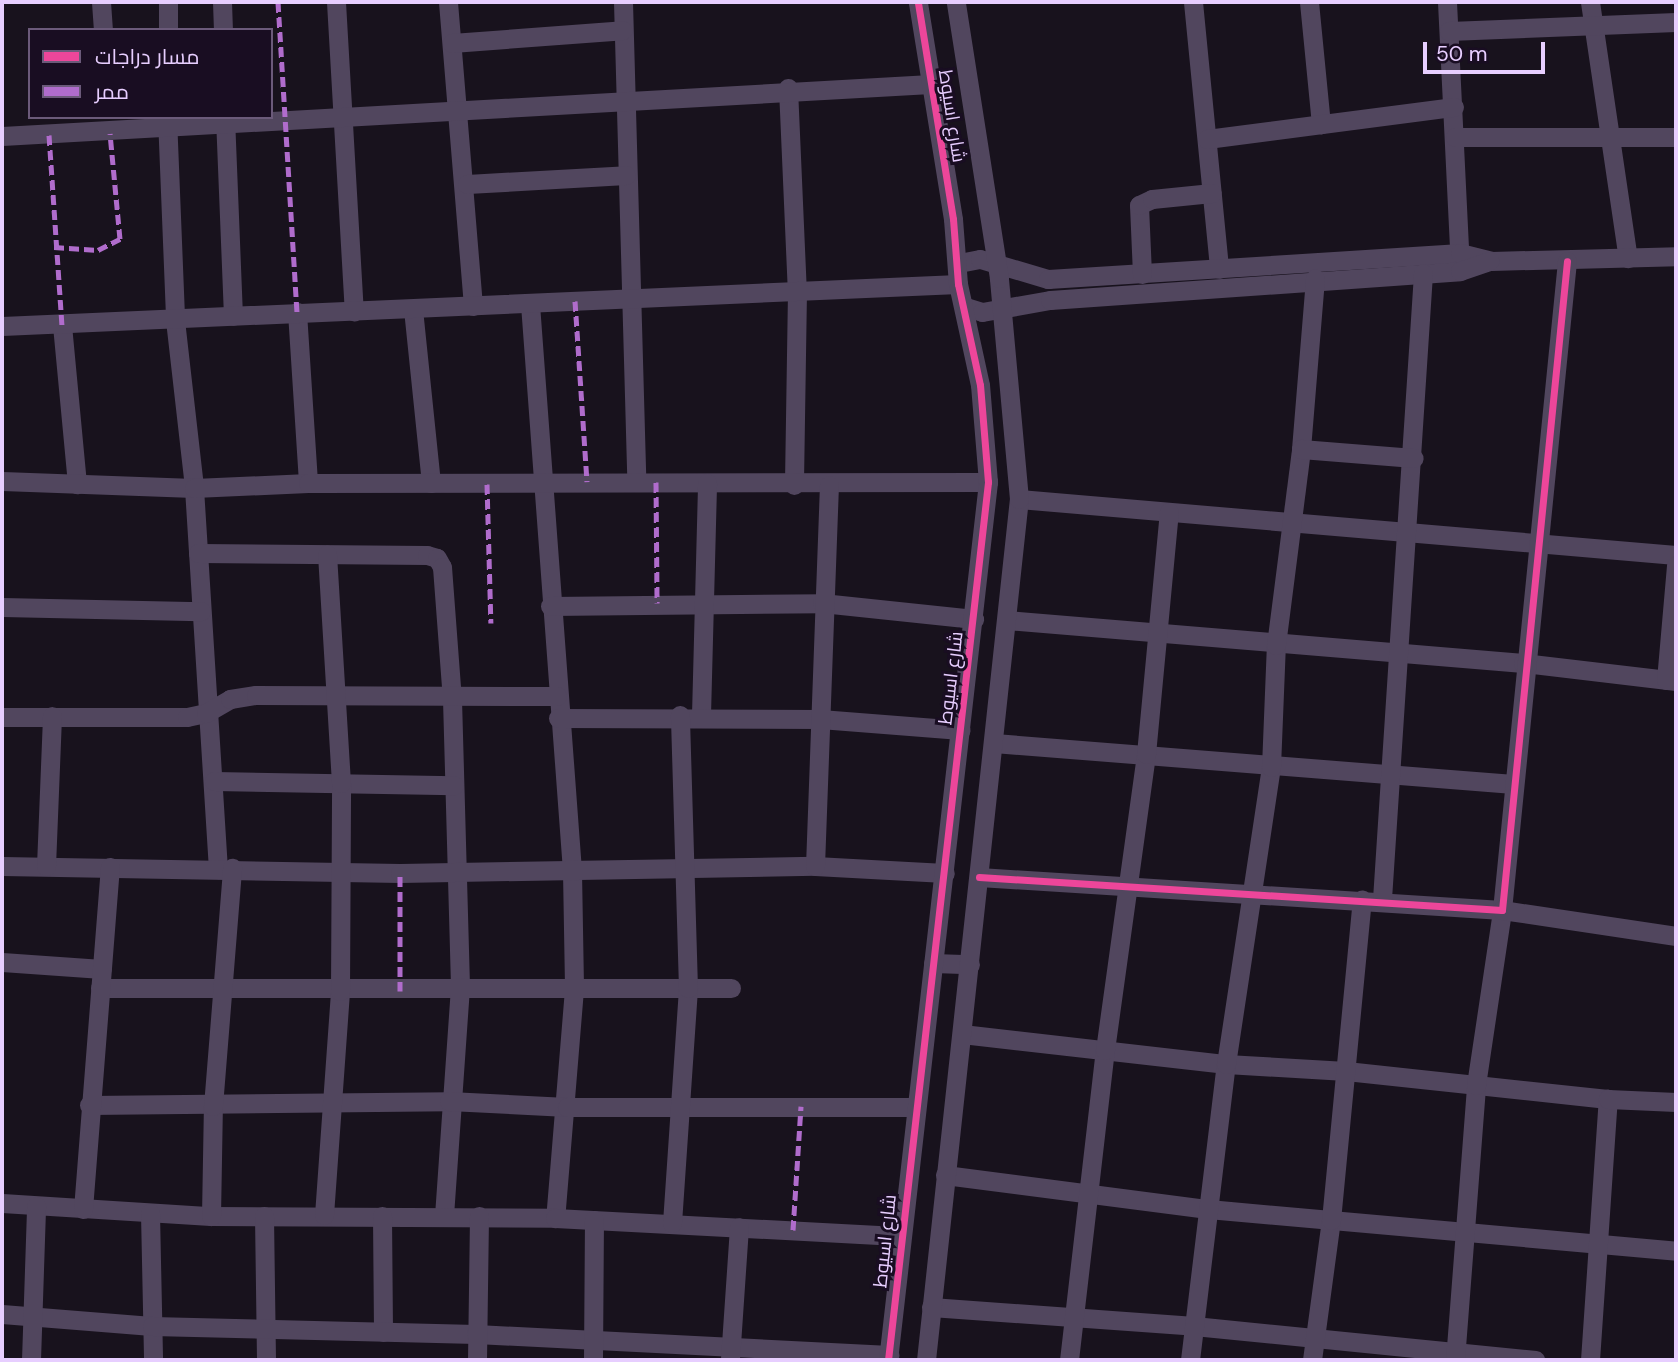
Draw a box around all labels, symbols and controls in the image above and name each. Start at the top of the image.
legend [28,28,273,119]
scale bar [1426,28,1548,72]
text: 50 m [1436,40,1487,68]
text: مسار دراجات [95,43,200,71]
street label: شارع اسيوط [933,68,971,164]
text: ممر [95,78,129,106]
street label: شارع اسيوط [934,630,968,726]
street label: شارع اسيوط [869,1193,901,1289]

